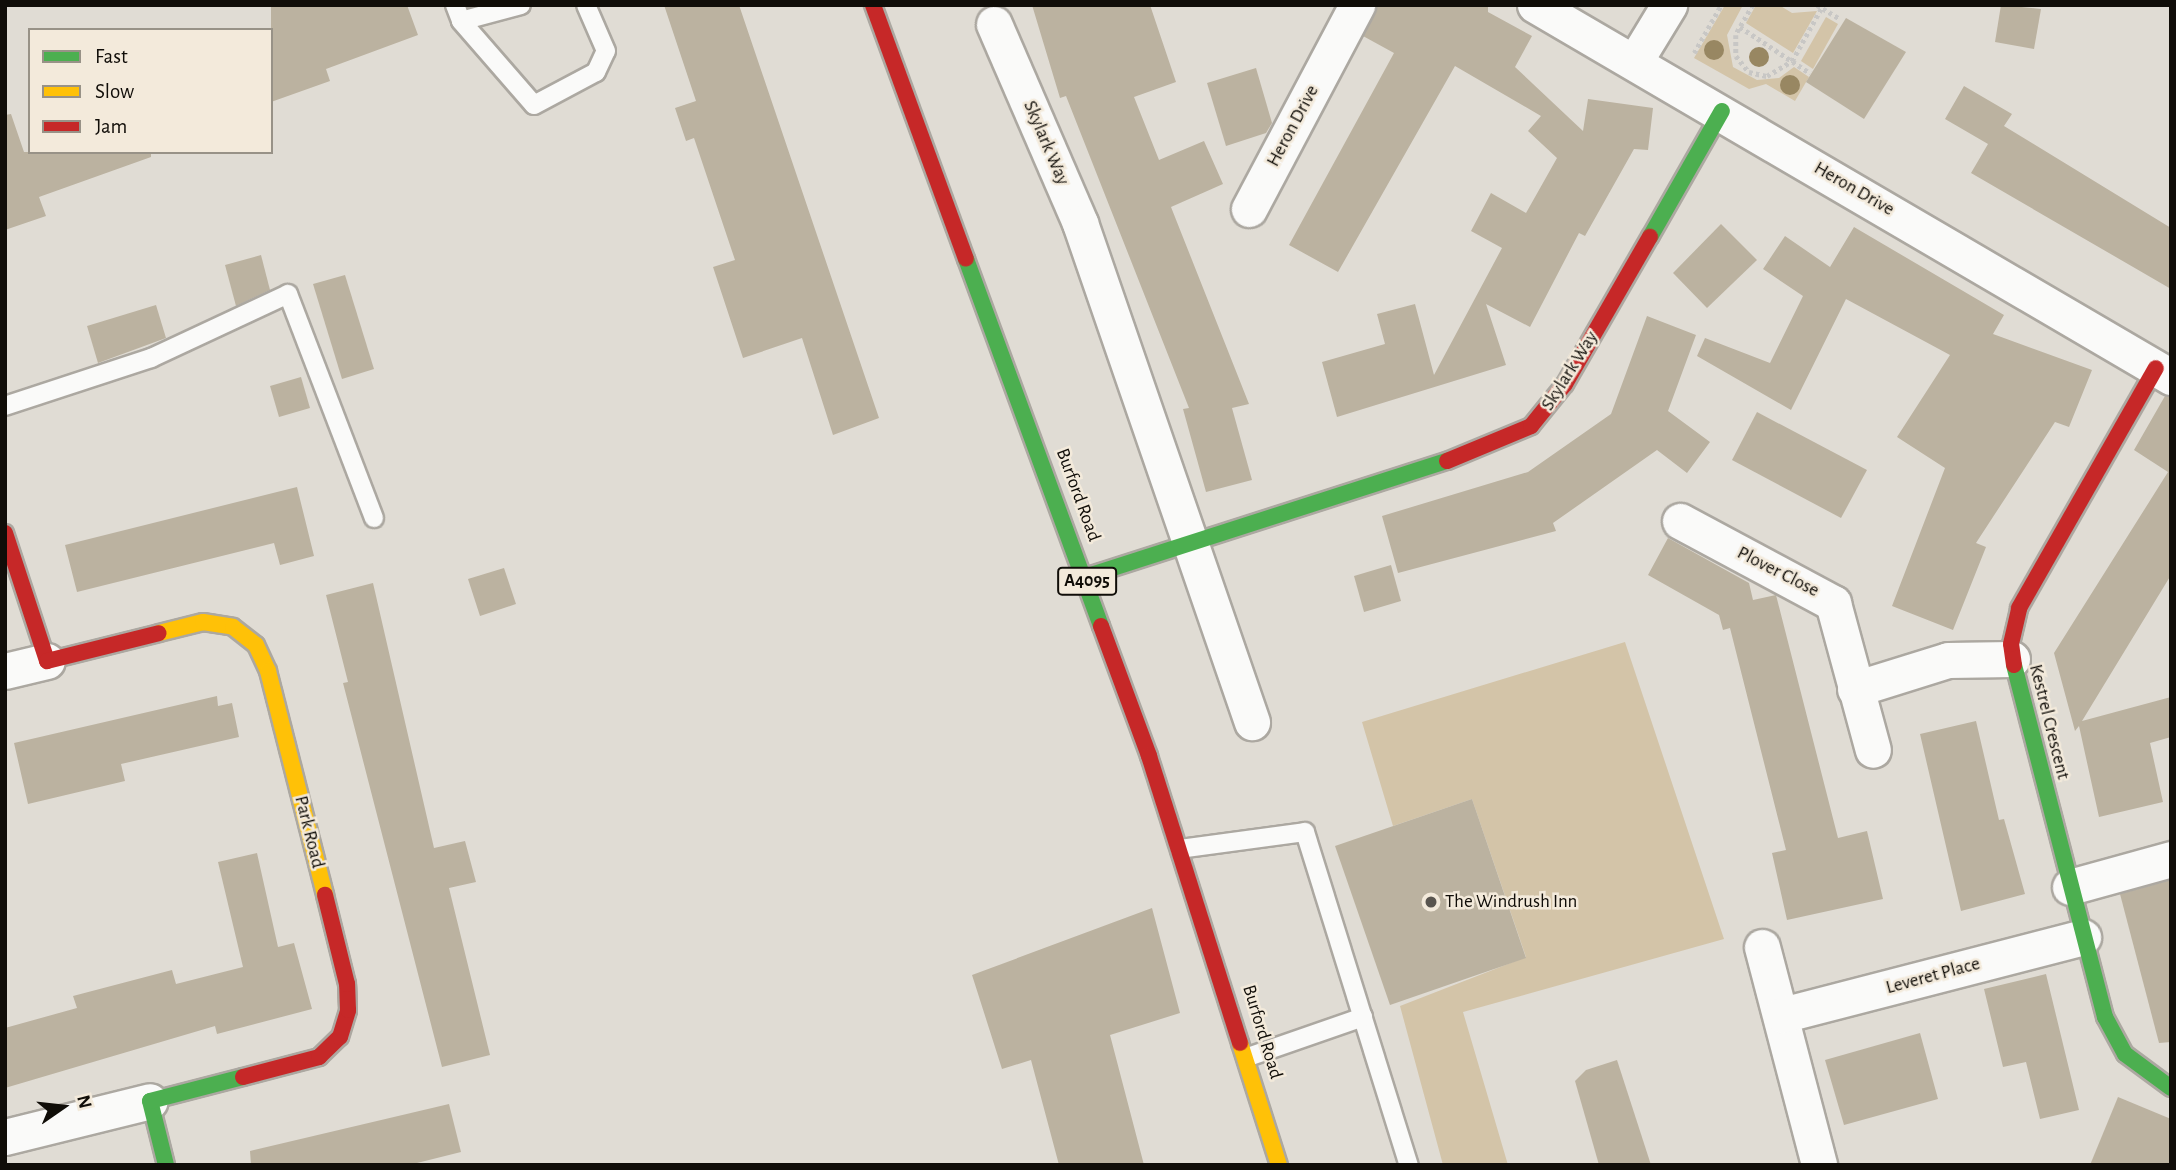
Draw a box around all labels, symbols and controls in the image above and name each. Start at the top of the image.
legend [28,28,273,154]
text: Fast [95,46,128,67]
text: Slow [95,81,134,102]
street label: Heron Drive [1262,81,1324,171]
street label: Skylark Way [1018,97,1074,189]
text: Jam [95,116,127,137]
street label: Heron Drive [1810,157,1898,221]
street label: Skylark Way [1537,327,1603,415]
street label: Burford Road [1051,445,1105,545]
street label: Plover Close [1733,542,1823,602]
road number: A4095 [1056,566,1118,596]
street label: Kestrel Crescent [2024,662,2074,782]
street label: Park Road [289,793,329,871]
place label: The Windrush Inn [1445,891,1577,913]
marker: The Windrush Inn [1423,894,1439,910]
street label: Leveret Place [1883,953,1983,999]
street label: Burford Road [1237,982,1287,1082]
north arrow [28,1072,98,1142]
text: N [73,1093,95,1111]

